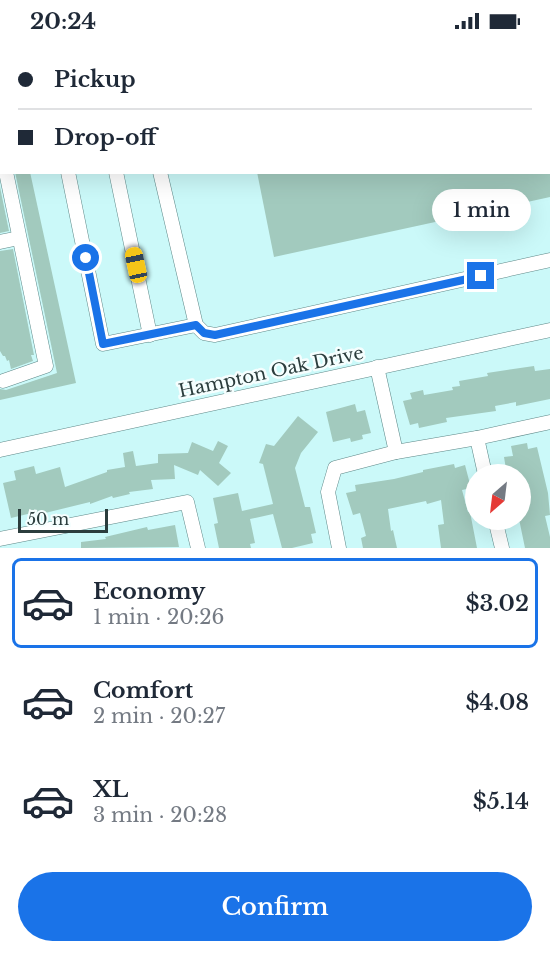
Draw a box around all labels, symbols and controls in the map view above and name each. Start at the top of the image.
text: 20:24 [30,8,96,35]
text: Pickup [54,66,136,93]
text: Drop-off [54,124,156,151]
callout: 1 min [432,189,530,231]
text: 1 min [453,198,510,222]
route start [72,244,99,271]
car [123,246,149,284]
route end [467,262,494,289]
street label: Hampton Oak Drive [176,342,366,402]
north arrow [465,464,531,530]
map controls [465,464,531,530]
scale bar [18,506,108,534]
text: 50 m [27,509,69,529]
icon: car [21,576,75,630]
text: Economy [93,578,205,605]
text: $3.02 [465,590,529,617]
text: 1 min · 20:26 [93,605,224,629]
icon: car [21,675,75,729]
text: Comfort [93,677,193,704]
text: $4.08 [466,689,529,716]
text: 2 min · 20:27 [93,704,225,728]
icon: car [21,774,75,828]
text: XL [93,776,128,803]
text: $5.14 [473,788,529,815]
text: 3 min · 20:28 [93,803,227,827]
button: Confirm [18,872,532,941]

